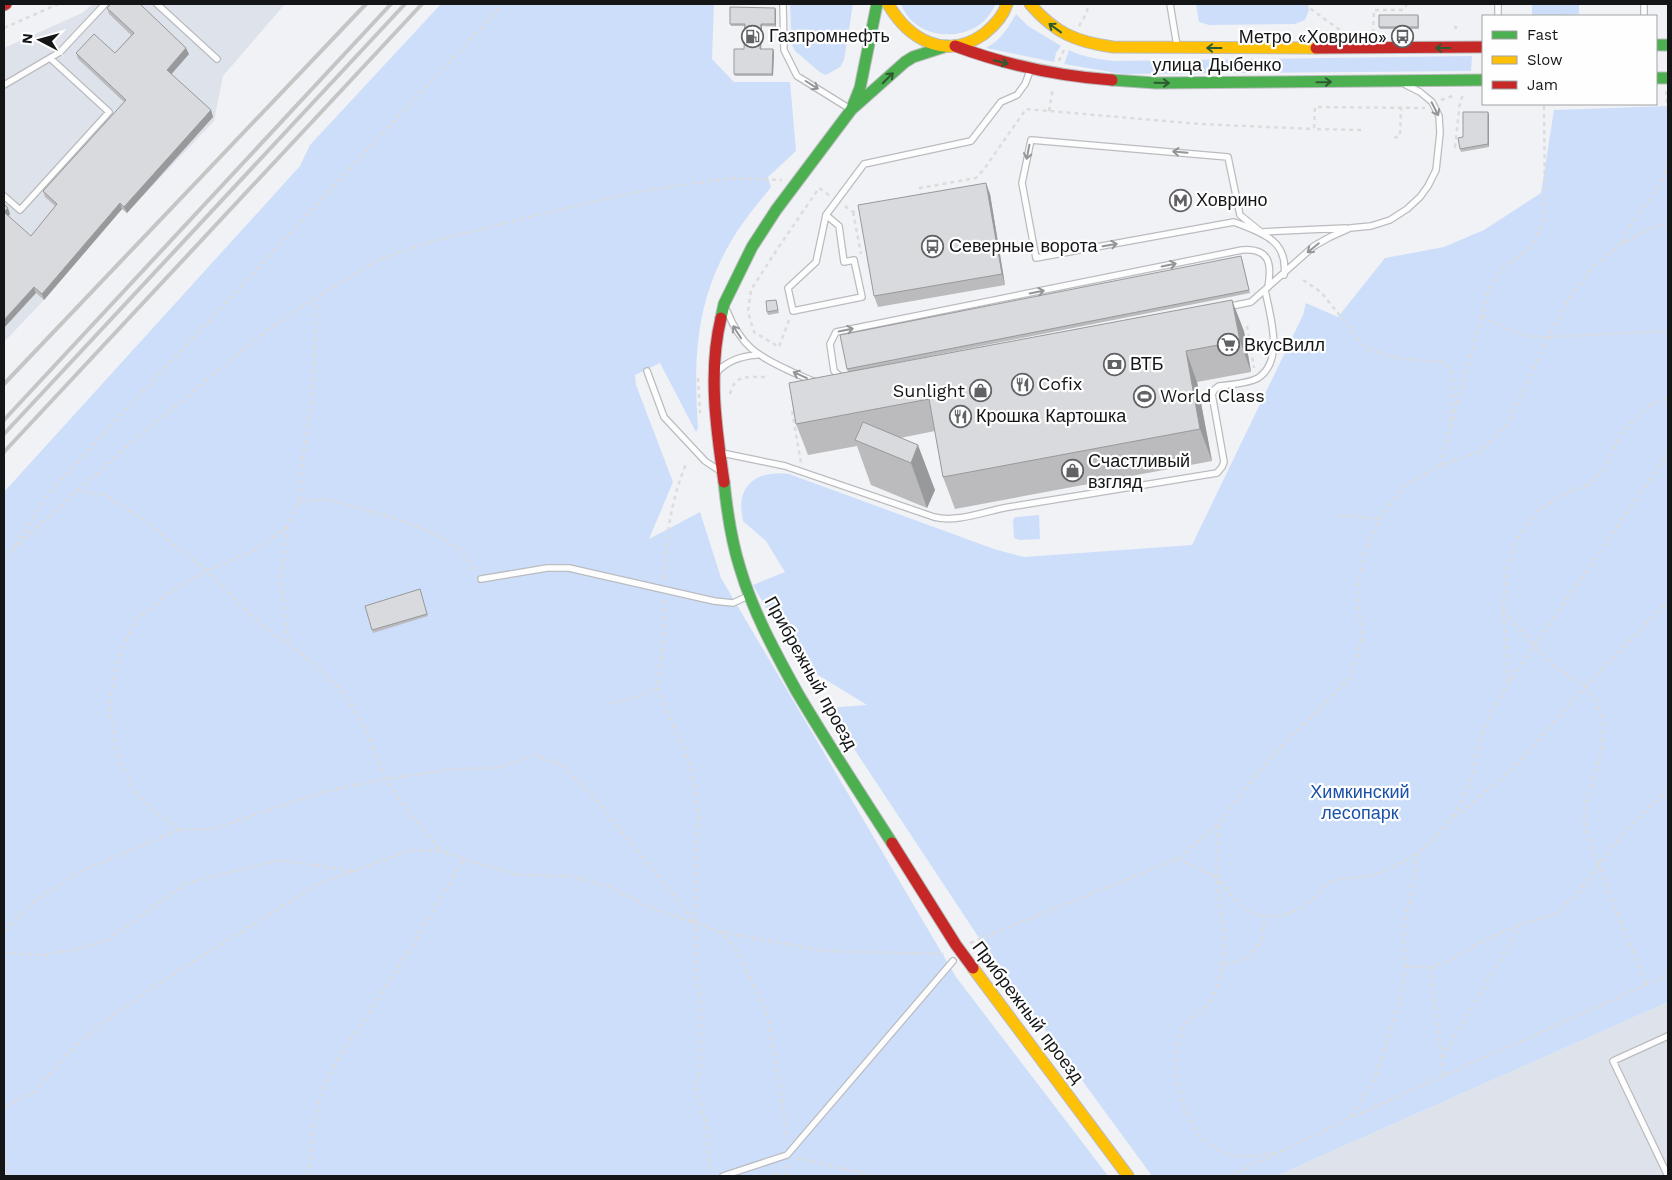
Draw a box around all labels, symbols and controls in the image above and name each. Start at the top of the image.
north arrow [15,15,65,65]
legend [1482,15,1657,105]
one-way arrow [1048,23,1062,33]
fuel station icon: Газпромнефть [741,24,765,48]
place label: Газпромнефть [769,25,890,46]
bus stop icon: Метро «Ховрино» [1391,25,1415,49]
place label: Метро «Ховрино» [1239,26,1387,47]
text: Fast [1527,26,1559,44]
text: N [19,33,36,45]
one-way arrow [1206,43,1222,53]
one-way arrow [1435,43,1452,53]
text: Slow [1527,51,1563,69]
street label: улица Дыбенко [1153,54,1281,75]
one-way arrow [992,58,1008,67]
one-way arrow [882,71,894,84]
text: Jam [1527,76,1558,94]
one-way arrow [1316,77,1332,86]
one-way arrow [1153,78,1169,88]
one-way arrow [805,80,819,90]
one-way arrow [1431,101,1440,116]
one-way arrow [1023,144,1032,160]
one-way arrow [1172,148,1188,157]
metro station icon: Ховрино [1168,188,1192,212]
place label: Ховрино [1196,189,1267,210]
bus stop icon: Северные ворота [921,234,945,258]
place label: Северные ворота [949,235,1098,256]
one-way arrow [1101,239,1117,249]
one-way arrow [1307,243,1320,254]
one-way arrow [1161,260,1177,269]
one-way arrow [1028,287,1044,296]
one-way arrow [732,325,742,339]
one-way arrow [837,325,853,334]
supermarket icon: ВкусВилл [1216,333,1240,357]
place label: ВкусВилл [1244,334,1325,355]
bank icon: ВТБ [1102,352,1126,376]
place label: ВТБ [1130,353,1164,374]
one-way arrow [793,370,808,380]
restaurant icon: Cofix [1010,372,1034,396]
place label: Cofix [1038,373,1082,394]
shop icon: Sunlight [969,379,993,403]
place label: Sunlight [893,380,965,401]
sports icon: World Class [1132,384,1156,408]
place label: World Class [1160,385,1265,406]
restaurant icon: Крошка Картошка [948,404,972,428]
place label: Крошка Картошка [976,405,1127,426]
place label: Счастливый взгляд [1088,450,1190,492]
shop icon: Счастливый взгляд [1060,459,1084,483]
street label: Прибрежный проезд [761,592,863,753]
park label: Химкинский лесопарк [1310,781,1410,823]
street label: Прибрежный проезд [968,937,1089,1087]

